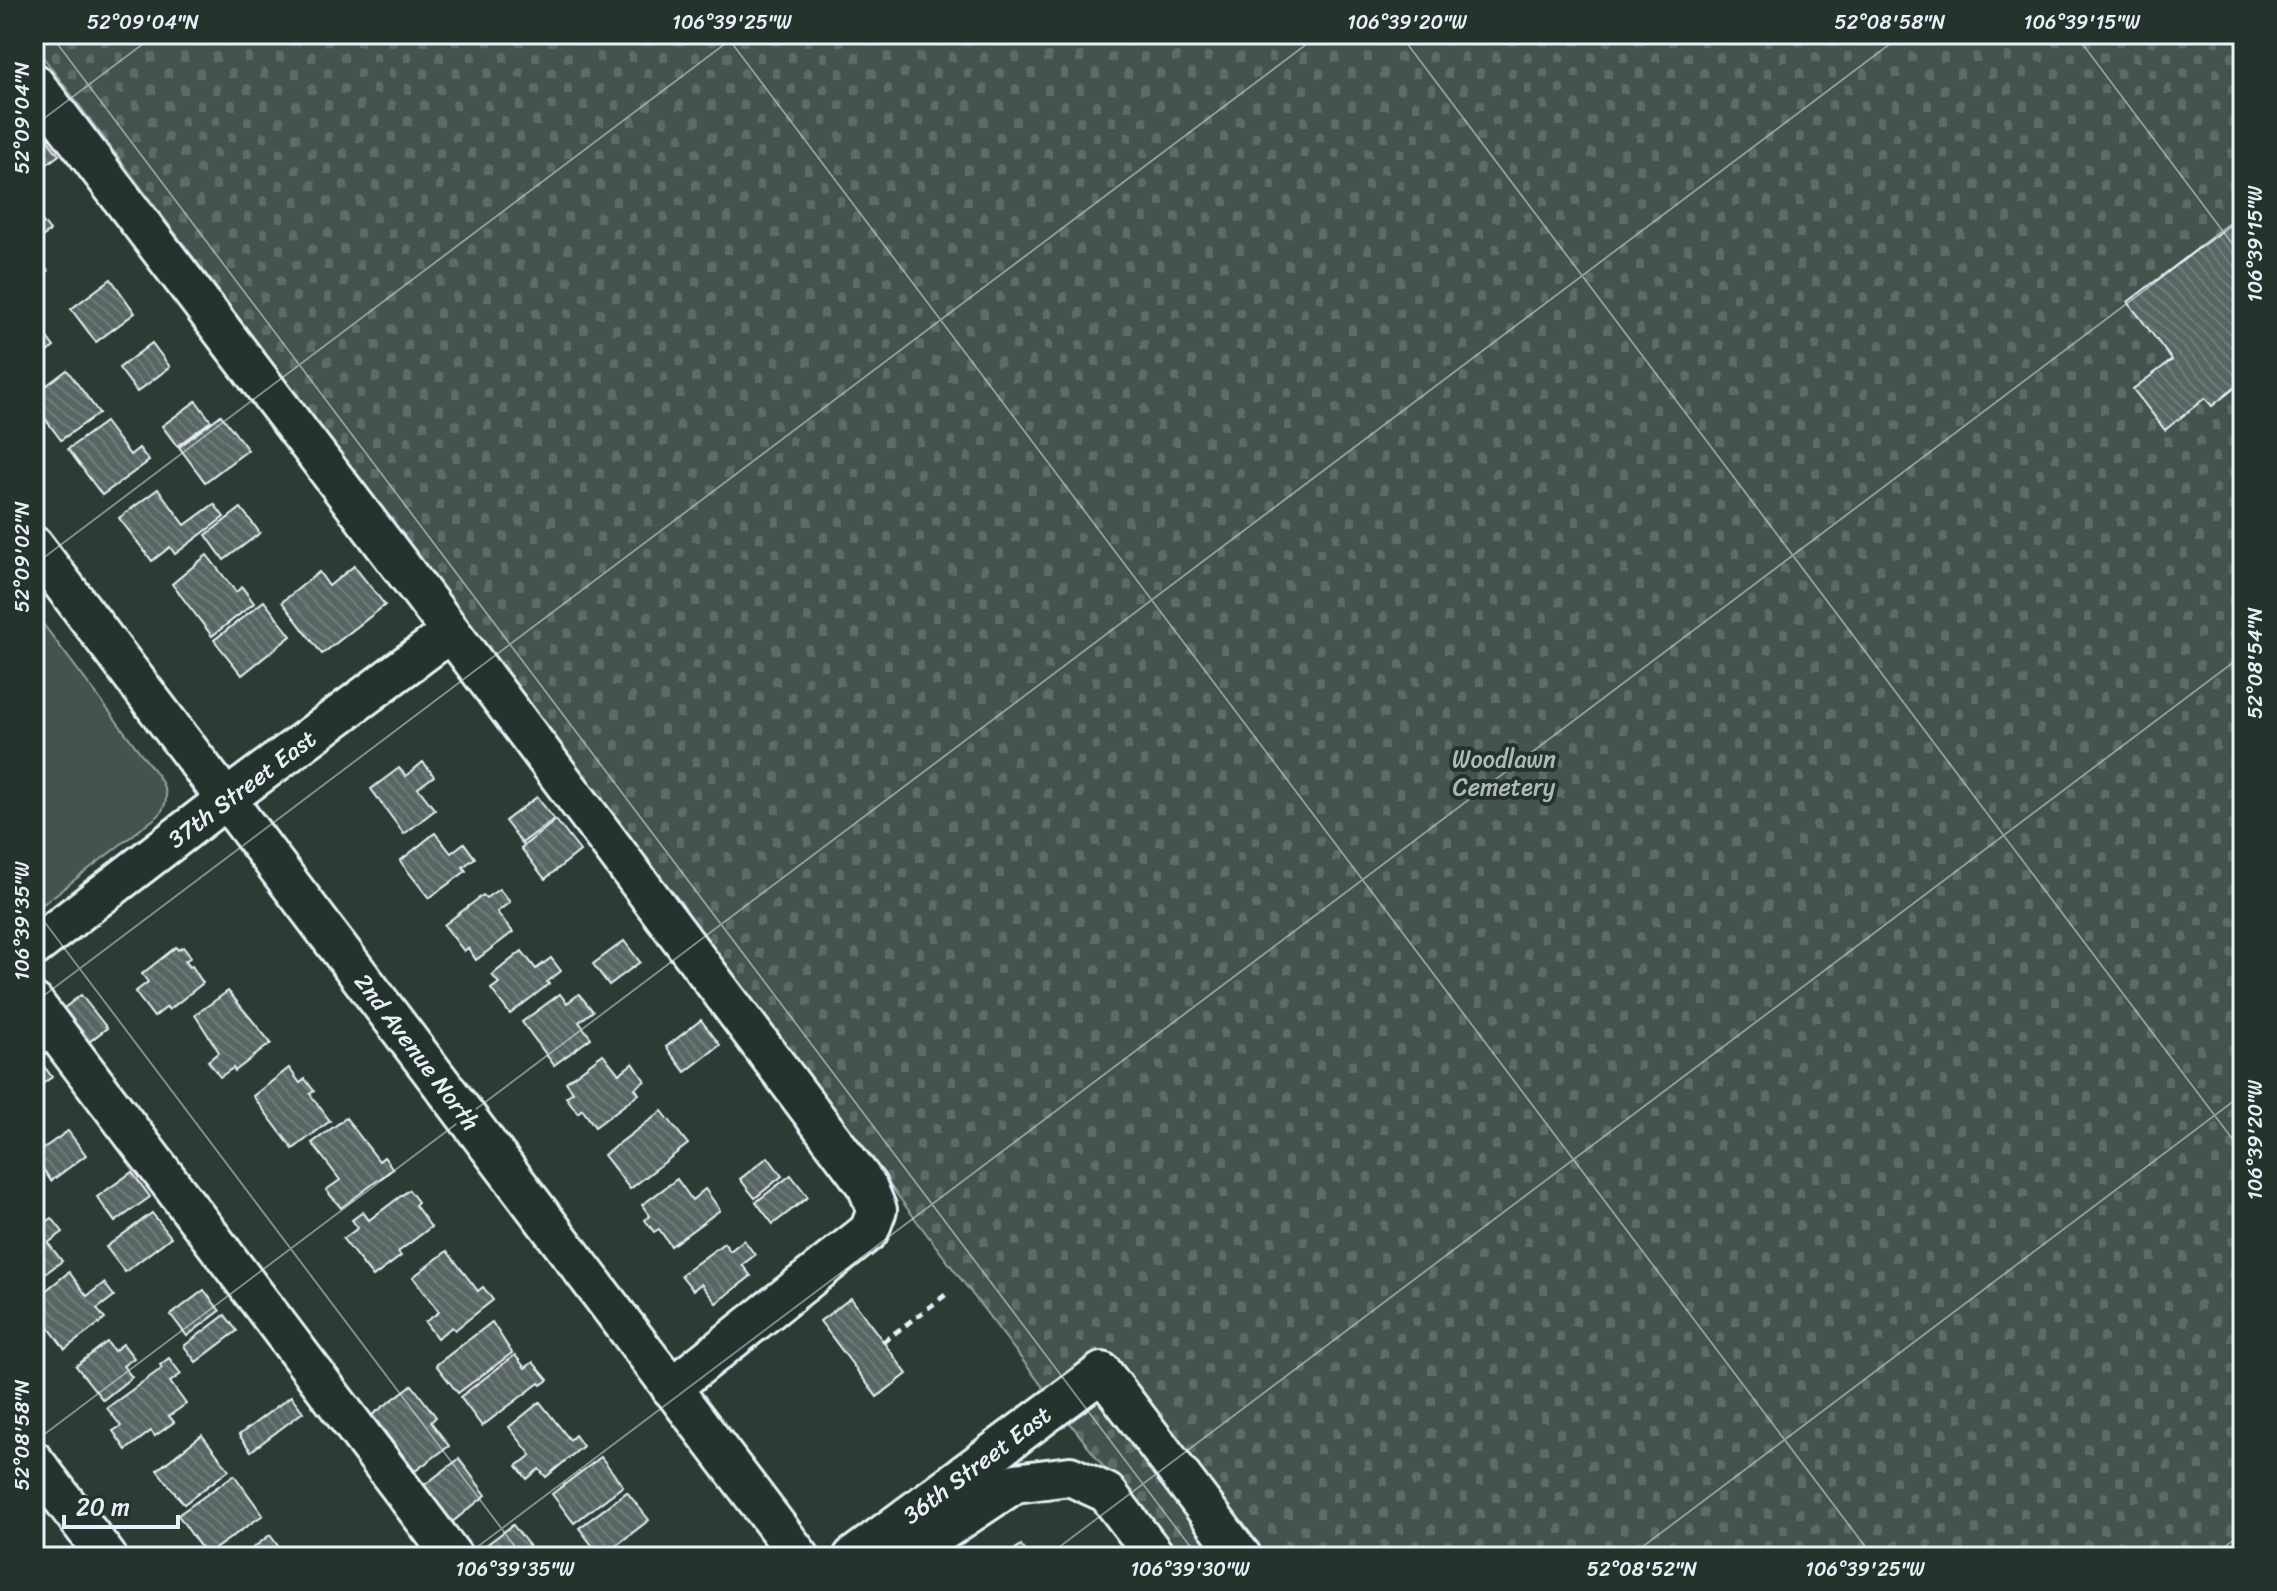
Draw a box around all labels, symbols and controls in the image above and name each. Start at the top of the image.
text: 52°09'04"N [87,5,199,40]
text: 106°39'25"W [672,5,792,40]
text: 106°39'20"W [1347,5,1467,40]
text: 52°08'58"N [1835,5,1946,40]
text: 106°39'15"W [2024,5,2141,40]
text: 52°09'04"N [5,62,40,174]
text: 106°39'15"W [2238,185,2273,302]
text: 52°09'02"N [5,501,40,613]
text: 52°08'54"N [2238,607,2273,719]
street label: 37th Street East [158,719,326,859]
park label: Woodlawn Cemetery [1452,738,1556,808]
text: 106°39'35"W [5,861,40,980]
street label: 2nd Avenue North [343,964,491,1140]
text: 106°39'20"W [2238,1080,2273,1200]
text: 52°08'58"N [5,1379,40,1490]
street label: 36th Street East [893,1395,1061,1535]
scale bar [64,1479,178,1529]
text: 20 m [76,1486,130,1528]
text: 106°39'35"W [456,1552,575,1587]
text: 106°39'30"W [1130,1552,1250,1587]
text: 52°08'52"N [1587,1552,1697,1587]
text: 106°39'25"W [1805,1552,1925,1587]

